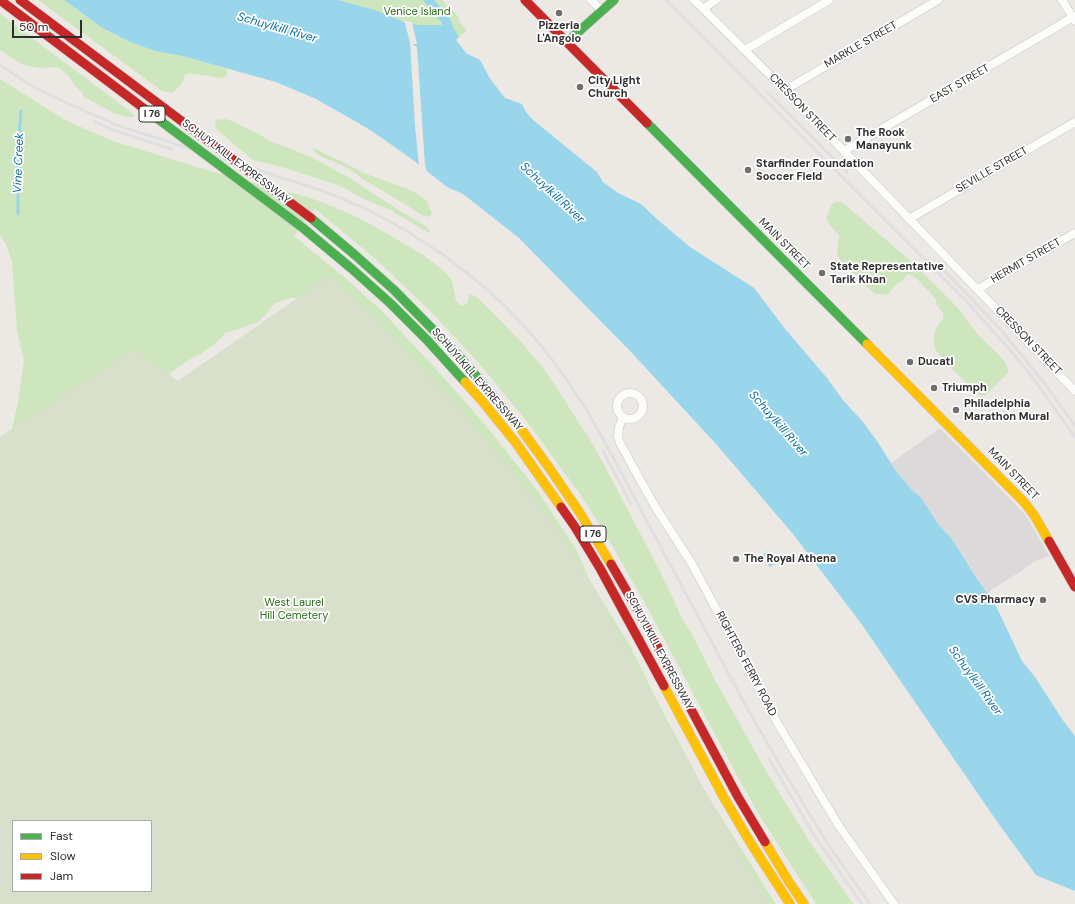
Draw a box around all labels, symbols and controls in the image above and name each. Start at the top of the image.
park label: Venice Island [383,5,451,19]
marker: Pizzeria L'Angolo [554,8,564,18]
water label: Schuylkill River [235,10,319,46]
scale bar [14,12,84,38]
text: 50 m [19,19,48,35]
place label: Pizzeria L'Angolo [537,19,581,45]
street label: MARKLE STREET [822,19,900,71]
street label: EAST STREET [928,62,992,106]
street label: CRESSON STREET [766,71,838,145]
place label: City Light Church [588,74,640,100]
marker: City Light Church [575,82,585,92]
road number: I 76 [139,106,165,122]
street label: SCHUYLKILL EXPRESSWAY [179,117,293,207]
place label: The Rook Manayunk [856,126,912,152]
water label: Vine Creek [11,132,27,194]
marker: The Rook Manayunk [843,134,853,144]
street label: SEVILLE STREET [954,144,1030,196]
place label: Starfinder Foundation Soccer Field [756,157,874,183]
water label: Schuylkill River [517,160,587,226]
marker: Starfinder Foundation Soccer Field [743,165,753,175]
street label: MAIN STREET [756,216,812,272]
street label: HERMIT STREET [989,236,1063,286]
place label: State Representative Tarik Khan [830,260,944,286]
marker: State Representative Tarik Khan [817,268,827,278]
street label: CRESSON STREET [992,304,1064,378]
street label: SCHUYLKILL EXPRESSWAY [429,326,525,434]
place label: Ducati [918,355,953,369]
marker: Ducati [905,357,915,367]
place label: Triumph [942,381,987,395]
marker: Triumph [929,383,939,393]
water label: Schuylkill River [746,388,810,460]
place label: Philadelphia Marathon Mural [964,397,1049,423]
marker: Philadelphia Marathon Mural [951,405,961,415]
street label: MAIN STREET [985,445,1041,503]
road number: I 76 [580,526,606,542]
place label: The Royal Athena [744,552,836,566]
marker: The Royal Athena [731,554,741,564]
street label: SCHUYLKILL EXPRESSWAY [622,590,696,712]
place label: CVS Pharmacy [956,593,1035,607]
marker: CVS Pharmacy [1038,595,1048,605]
park label: West Laurel Hill Cemetery [260,596,328,622]
street label: RIGHTERS FERRY ROAD [713,609,779,719]
water label: Schuylkill River [945,643,1005,719]
legend [12,820,152,892]
text: Fast [50,828,73,844]
text: Slow [50,848,76,864]
text: Jam [50,868,73,884]

